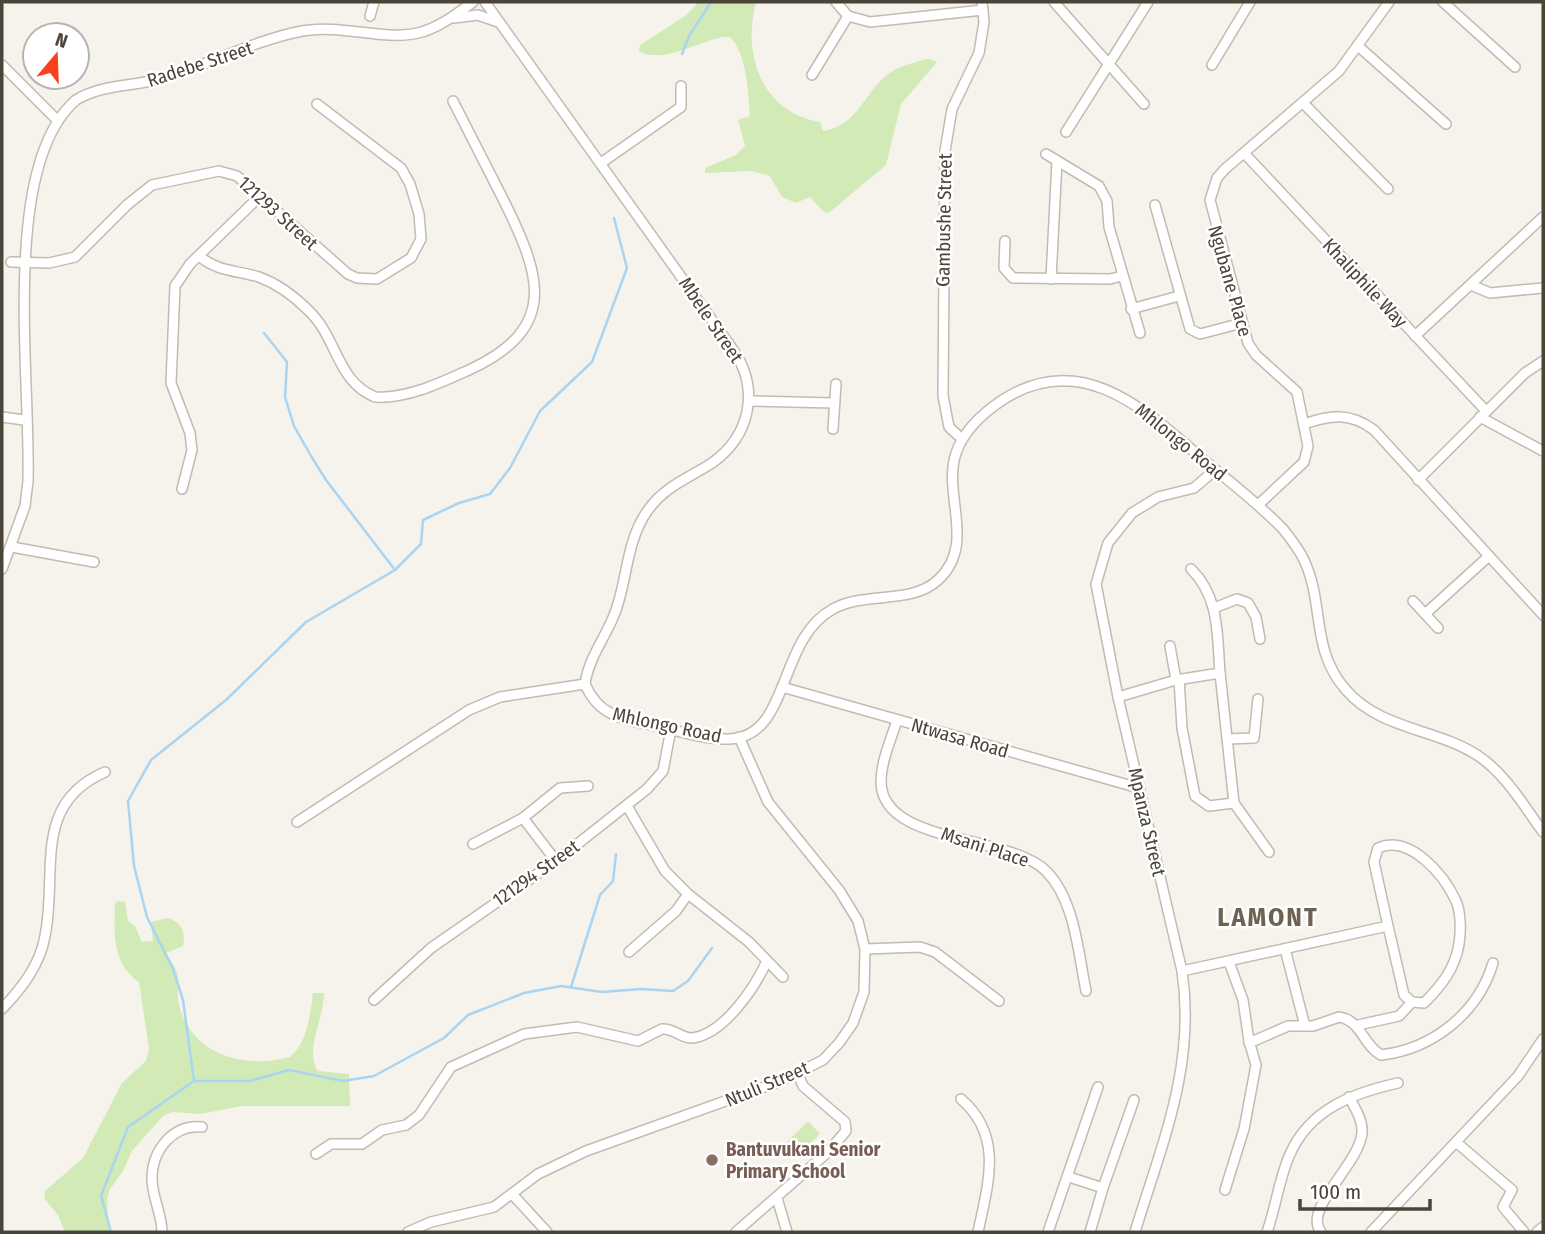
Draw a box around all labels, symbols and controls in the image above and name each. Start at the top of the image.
north arrow [21,21,91,91]
text: N [52,28,71,53]
street label: Radebe Street [144,36,256,92]
street label: Gambushe Street [931,152,957,287]
street label: 121293 Street [233,171,323,255]
street label: Ngubane Place [1203,223,1257,339]
street label: Khaliphile Way [1318,234,1413,333]
street label: Mbele Street [674,273,749,368]
street label: Mhlongo Road [1131,398,1231,486]
street label: Mhlongo Road [610,702,724,748]
street label: Ntwasa Road [909,713,1011,763]
street label: Mpanza Street [1123,766,1171,879]
street label: Msani Place [938,822,1032,872]
street label: 121294 Street [488,834,584,911]
district label: LAMONT [1217,902,1319,933]
street label: Ntuli Street [722,1056,813,1112]
place label: Bantuvukani Senior Primary School [726,1138,882,1183]
marker: Bantuvukani Senior Primary School [704,1152,720,1168]
scale bar [1300,1168,1430,1212]
text: 100 m [1310,1179,1361,1205]

